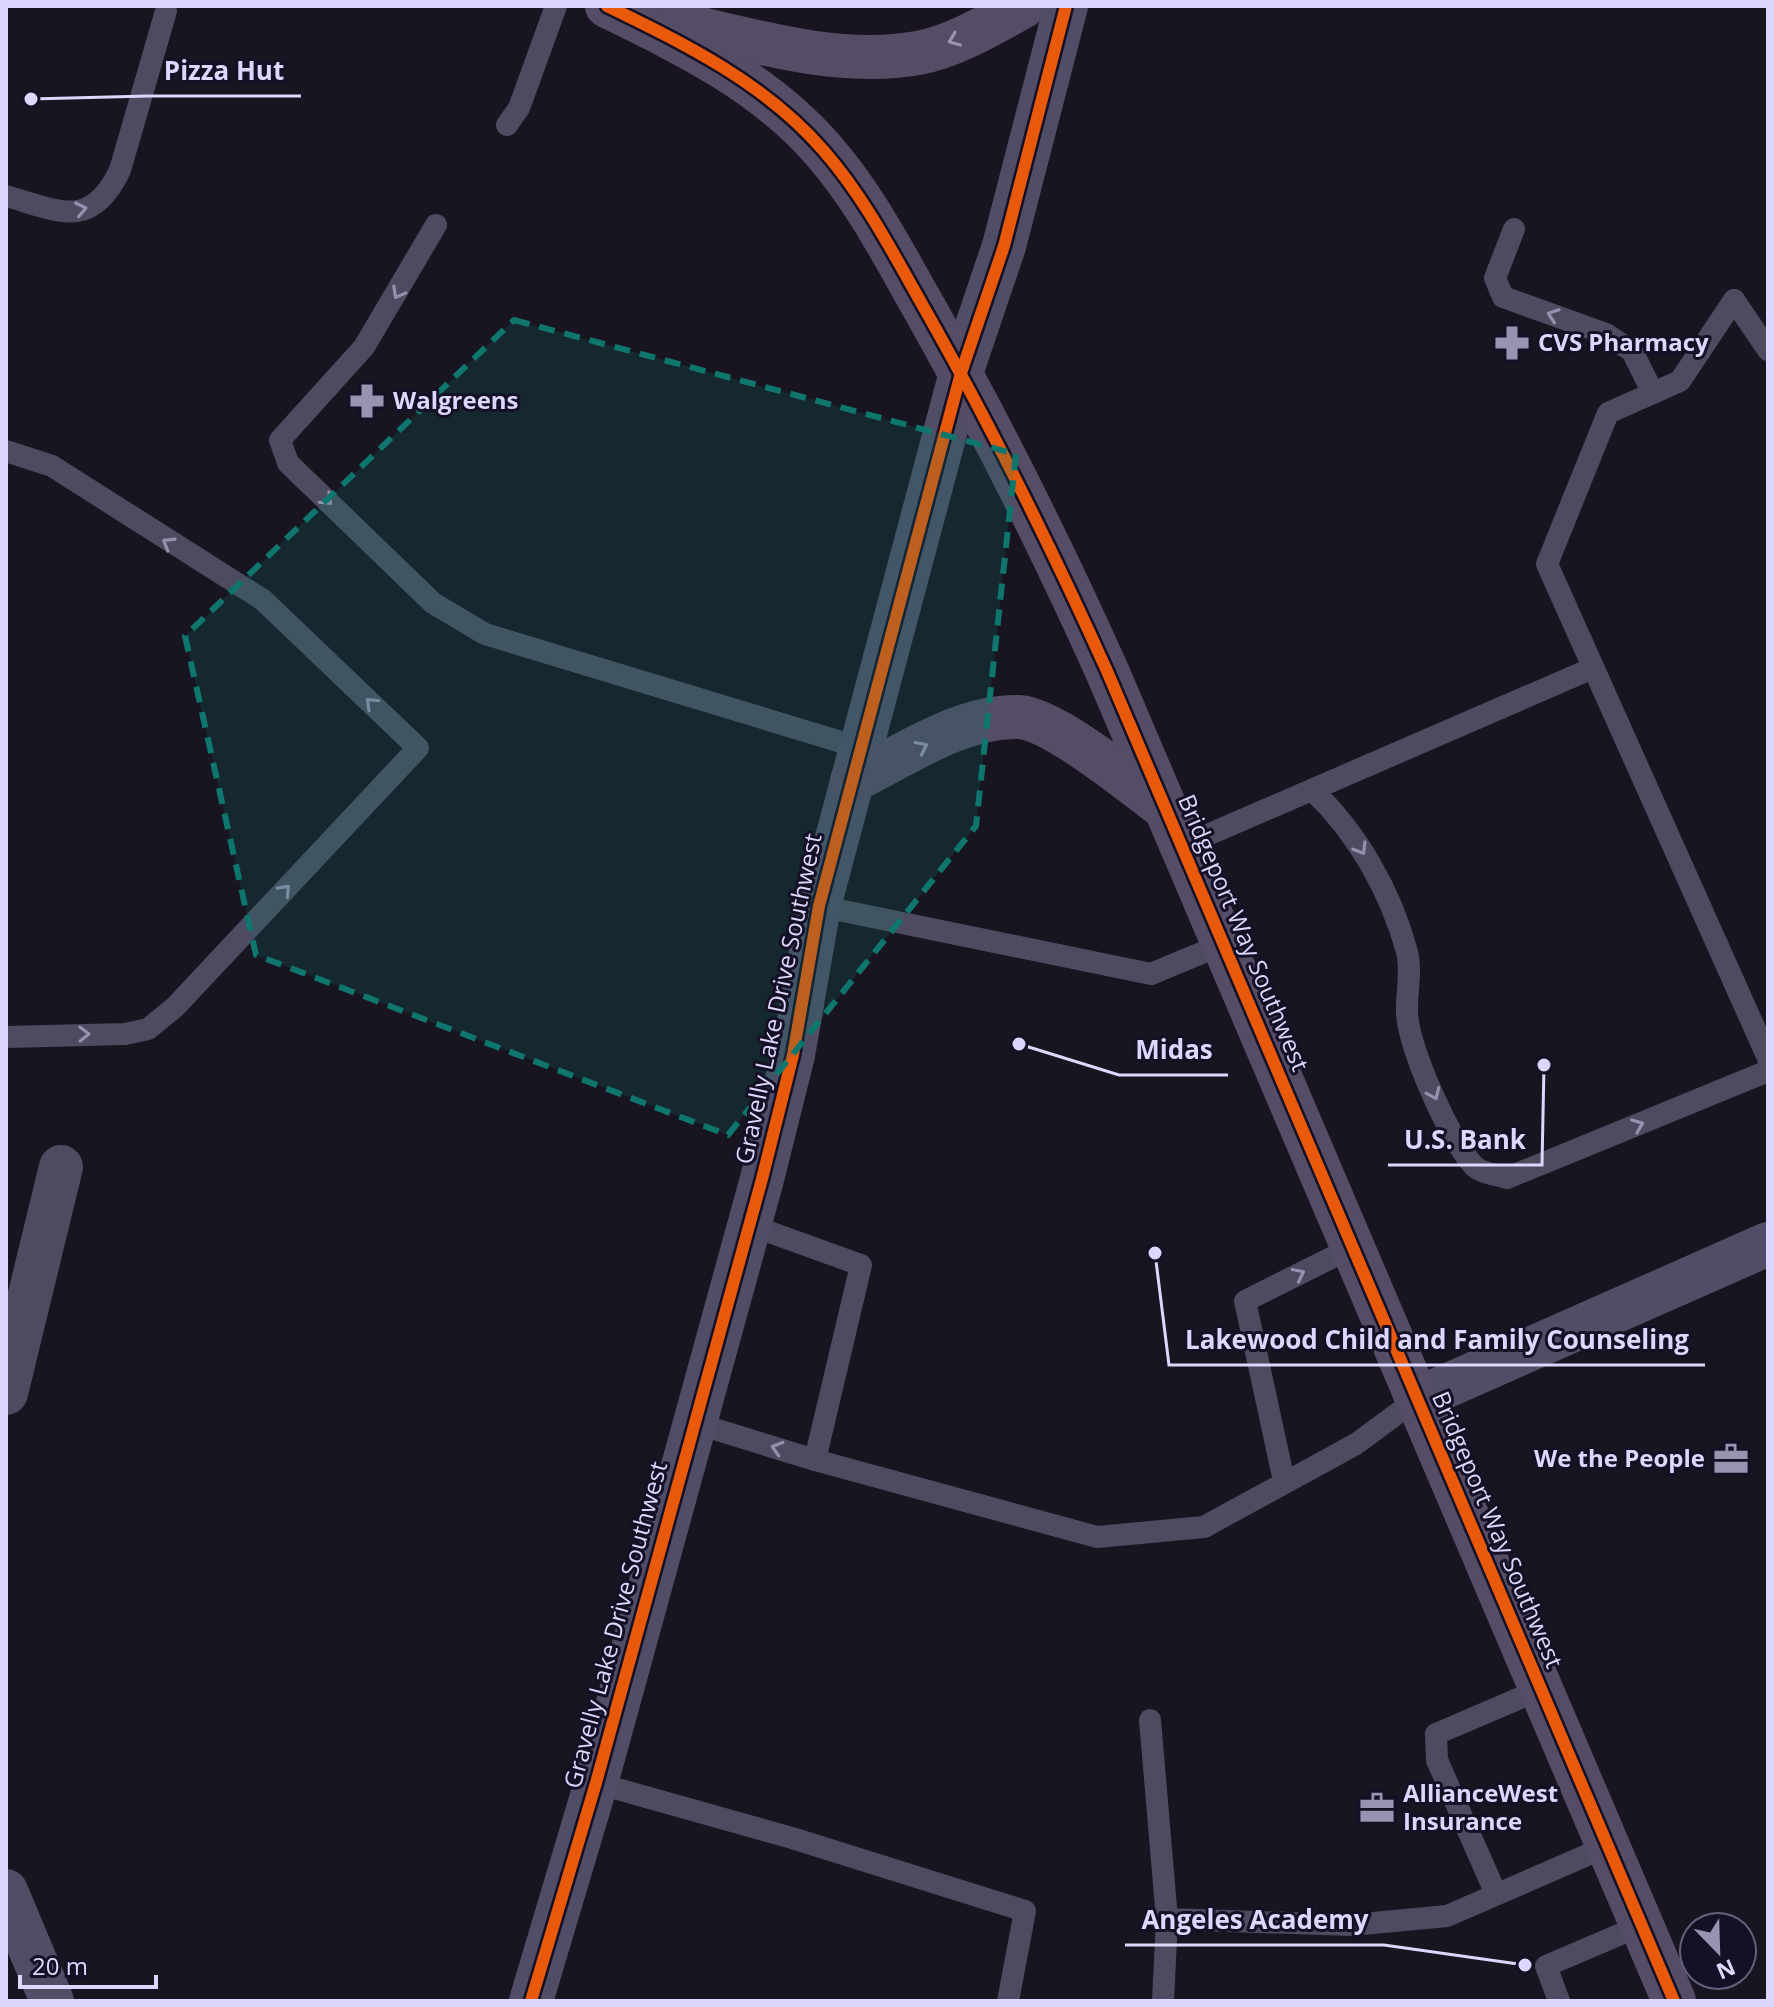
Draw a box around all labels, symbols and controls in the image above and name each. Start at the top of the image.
one-way arrow [948,31,962,47]
callout: Pizza Hut [148,46,301,96]
text: Pizza Hut [164,52,284,88]
one-way arrow [74,201,87,218]
one-way arrow [392,284,408,299]
one-way arrow [1547,308,1561,324]
pharmacy icon: CVS Pharmacy [1493,324,1531,362]
place label: CVS Pharmacy [1538,325,1709,358]
pharmacy icon: Walgreens [348,382,386,420]
place label: Walgreens [393,383,519,416]
one-way arrow [318,491,332,506]
one-way arrow [162,537,177,552]
one-way arrow [366,698,380,712]
one-way arrow [914,741,929,756]
street label: Bridgeport Way Southwest [1171,789,1318,1076]
street label: Gravelly Lake Drive Southwest [726,830,829,1167]
one-way arrow [1351,840,1367,855]
one-way arrow [275,885,290,899]
callout: Midas [1119,1025,1228,1075]
one-way arrow [78,1026,91,1043]
text: Midas [1135,1031,1213,1067]
one-way arrow [1425,1086,1441,1100]
callout: U.S. Bank [1388,1115,1542,1165]
one-way arrow [1630,1118,1644,1134]
text: U.S. Bank [1404,1121,1527,1157]
one-way arrow [1291,1268,1306,1284]
callout: Lakewood Child and Family Counseling [1169,1315,1705,1365]
text: Lakewood Child and Family Counseling [1185,1321,1689,1357]
street label: Bridgeport Way Southwest [1425,1386,1572,1673]
office icon: We the People [1712,1440,1750,1478]
one-way arrow [770,1441,784,1457]
place label: We the People [1534,1441,1705,1474]
street label: Gravelly Lake Drive Southwest [555,1457,674,1792]
place label: AllianceWest Insurance [1403,1776,1558,1837]
office icon: AllianceWest Insurance [1358,1789,1396,1827]
callout: Angeles Academy [1125,1895,1384,1945]
text: Angeles Academy [1141,1901,1369,1937]
north arrow [1678,1911,1758,1991]
scale bar [20,1939,156,1989]
text: 20 m [32,1949,88,1982]
text: N [1712,1953,1740,1988]

